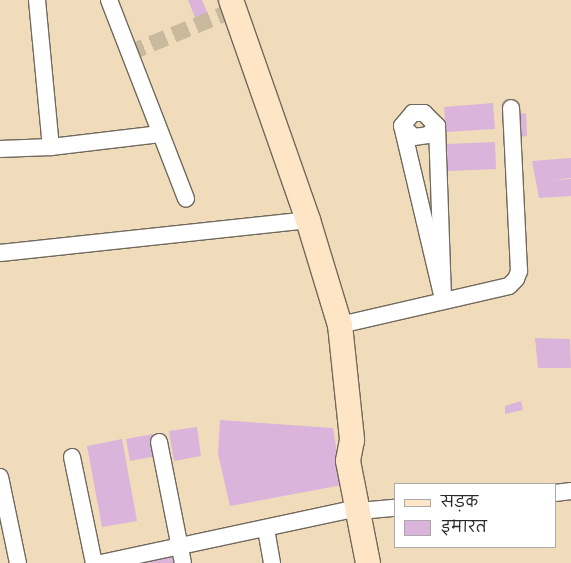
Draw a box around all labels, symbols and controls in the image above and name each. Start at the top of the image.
legend [394,483,556,548]
text: सड़क [441,493,478,512]
text: इमारत [441,518,487,537]

